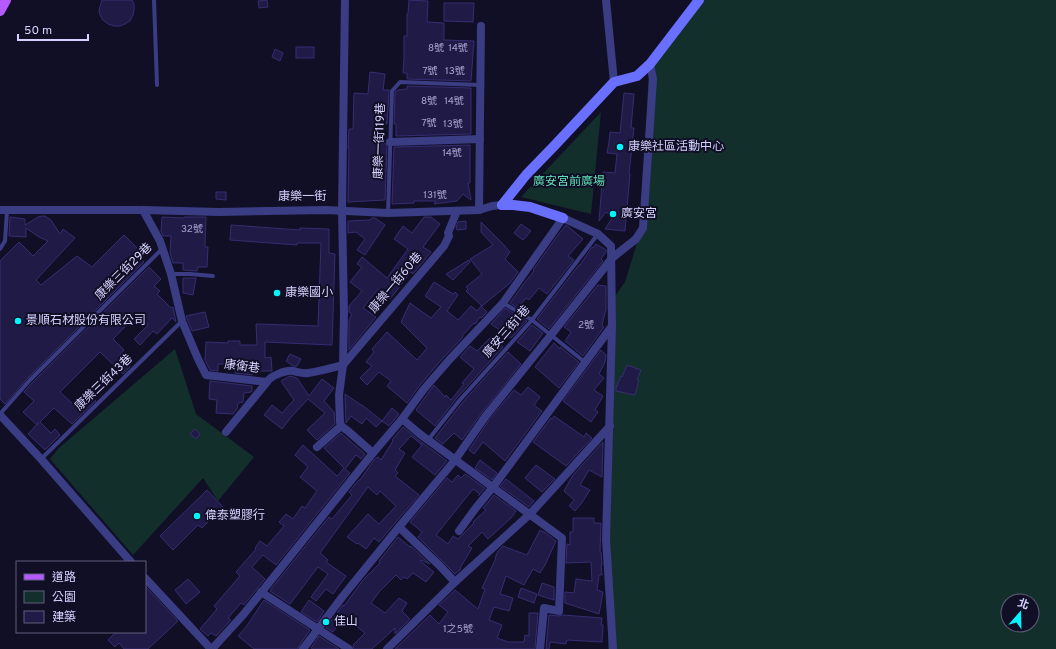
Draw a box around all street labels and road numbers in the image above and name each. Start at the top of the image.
street label: 康樂一街119巷 [371,103,389,179]
street label: 康樂一街 [278,189,326,205]
street label: 康樂三街29巷 [92,240,156,304]
street label: 康樂一街60巷 [366,249,426,317]
street label: 廣安三街1巷 [480,302,534,362]
street label: 康樂三街43巷 [72,351,136,415]
street label: 康衛巷 [223,357,261,377]

